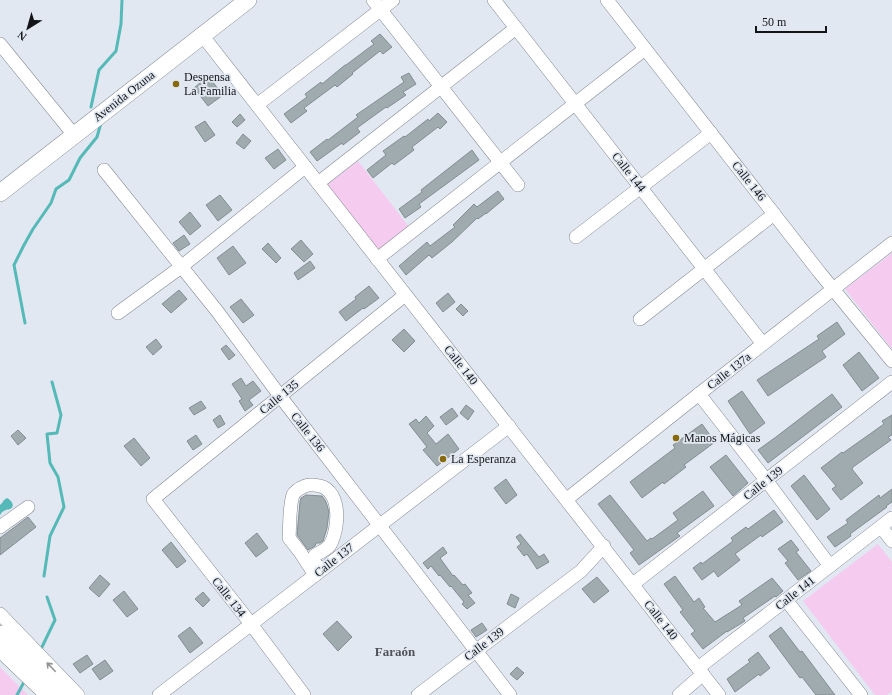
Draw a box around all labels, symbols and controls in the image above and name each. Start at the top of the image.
north arrow [8,8,48,48]
scale bar [756,8,826,34]
text: 50 m [762,15,787,29]
text: N [15,29,29,43]
street label: Avenida Ozuna [90,67,158,124]
place label: Despensa La Familia [184,70,237,98]
marker: Despensa La Familia [171,79,181,89]
street label: Calle 144 [609,149,649,195]
street label: Calle 146 [729,158,769,204]
street label: Calle 140 [441,342,481,388]
street label: Calle 137a [704,349,754,392]
street label: Calle 135 [257,377,301,417]
street label: Calle 136 [288,409,328,455]
place label: Manos Mágicas [684,431,761,445]
marker: Manos Mágicas [671,433,681,443]
place label: La Esperanza [451,452,517,466]
marker: La Esperanza [438,454,448,464]
street label: Calle 139 [740,463,786,503]
street label: Calle 137 [311,540,357,580]
street label: Calle 141 [772,573,818,613]
street label: Calle 134 [209,574,249,620]
street label: Calle 140 [641,597,681,643]
street label: Calle 139 [461,624,507,664]
district label: Faraón [375,644,416,659]
one-way arrow [46,662,55,672]

